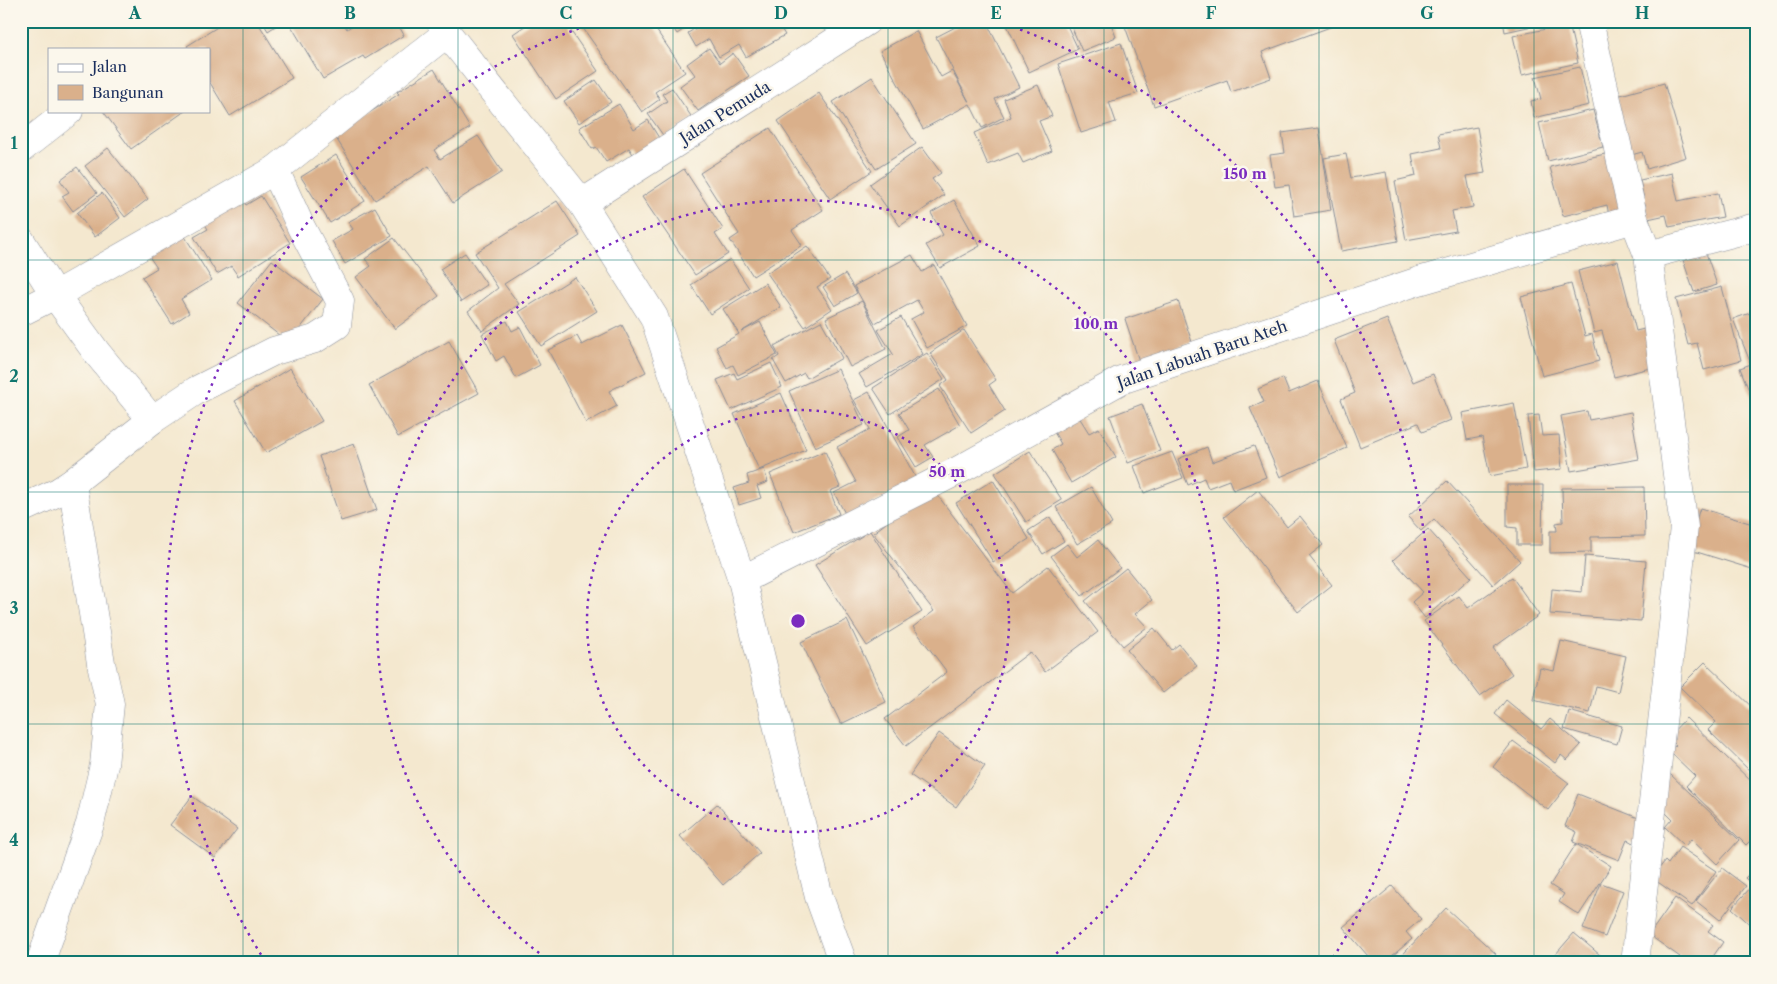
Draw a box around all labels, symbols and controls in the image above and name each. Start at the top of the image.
text: A [128,3,142,23]
text: B [344,3,356,23]
text: C [560,3,572,23]
text: D [774,3,788,23]
text: E [990,3,1002,23]
text: F [1206,3,1217,23]
text: G [1420,3,1434,23]
text: H [1635,3,1649,23]
legend [48,48,210,112]
text: Jalan [90,57,127,76]
street label: Jalan Pemuda [673,76,775,149]
text: Bangunan [92,83,164,102]
text: 1 [10,133,18,153]
text: 150 m [1223,164,1267,183]
text: 100 m [1074,314,1118,333]
street label: Jalan Labuah Baru Ateh [1111,315,1290,394]
text: 2 [9,366,19,386]
text: 50 m [929,462,965,481]
text: 3 [9,598,19,618]
centre of rings [789,612,807,630]
text: 4 [9,830,19,850]

